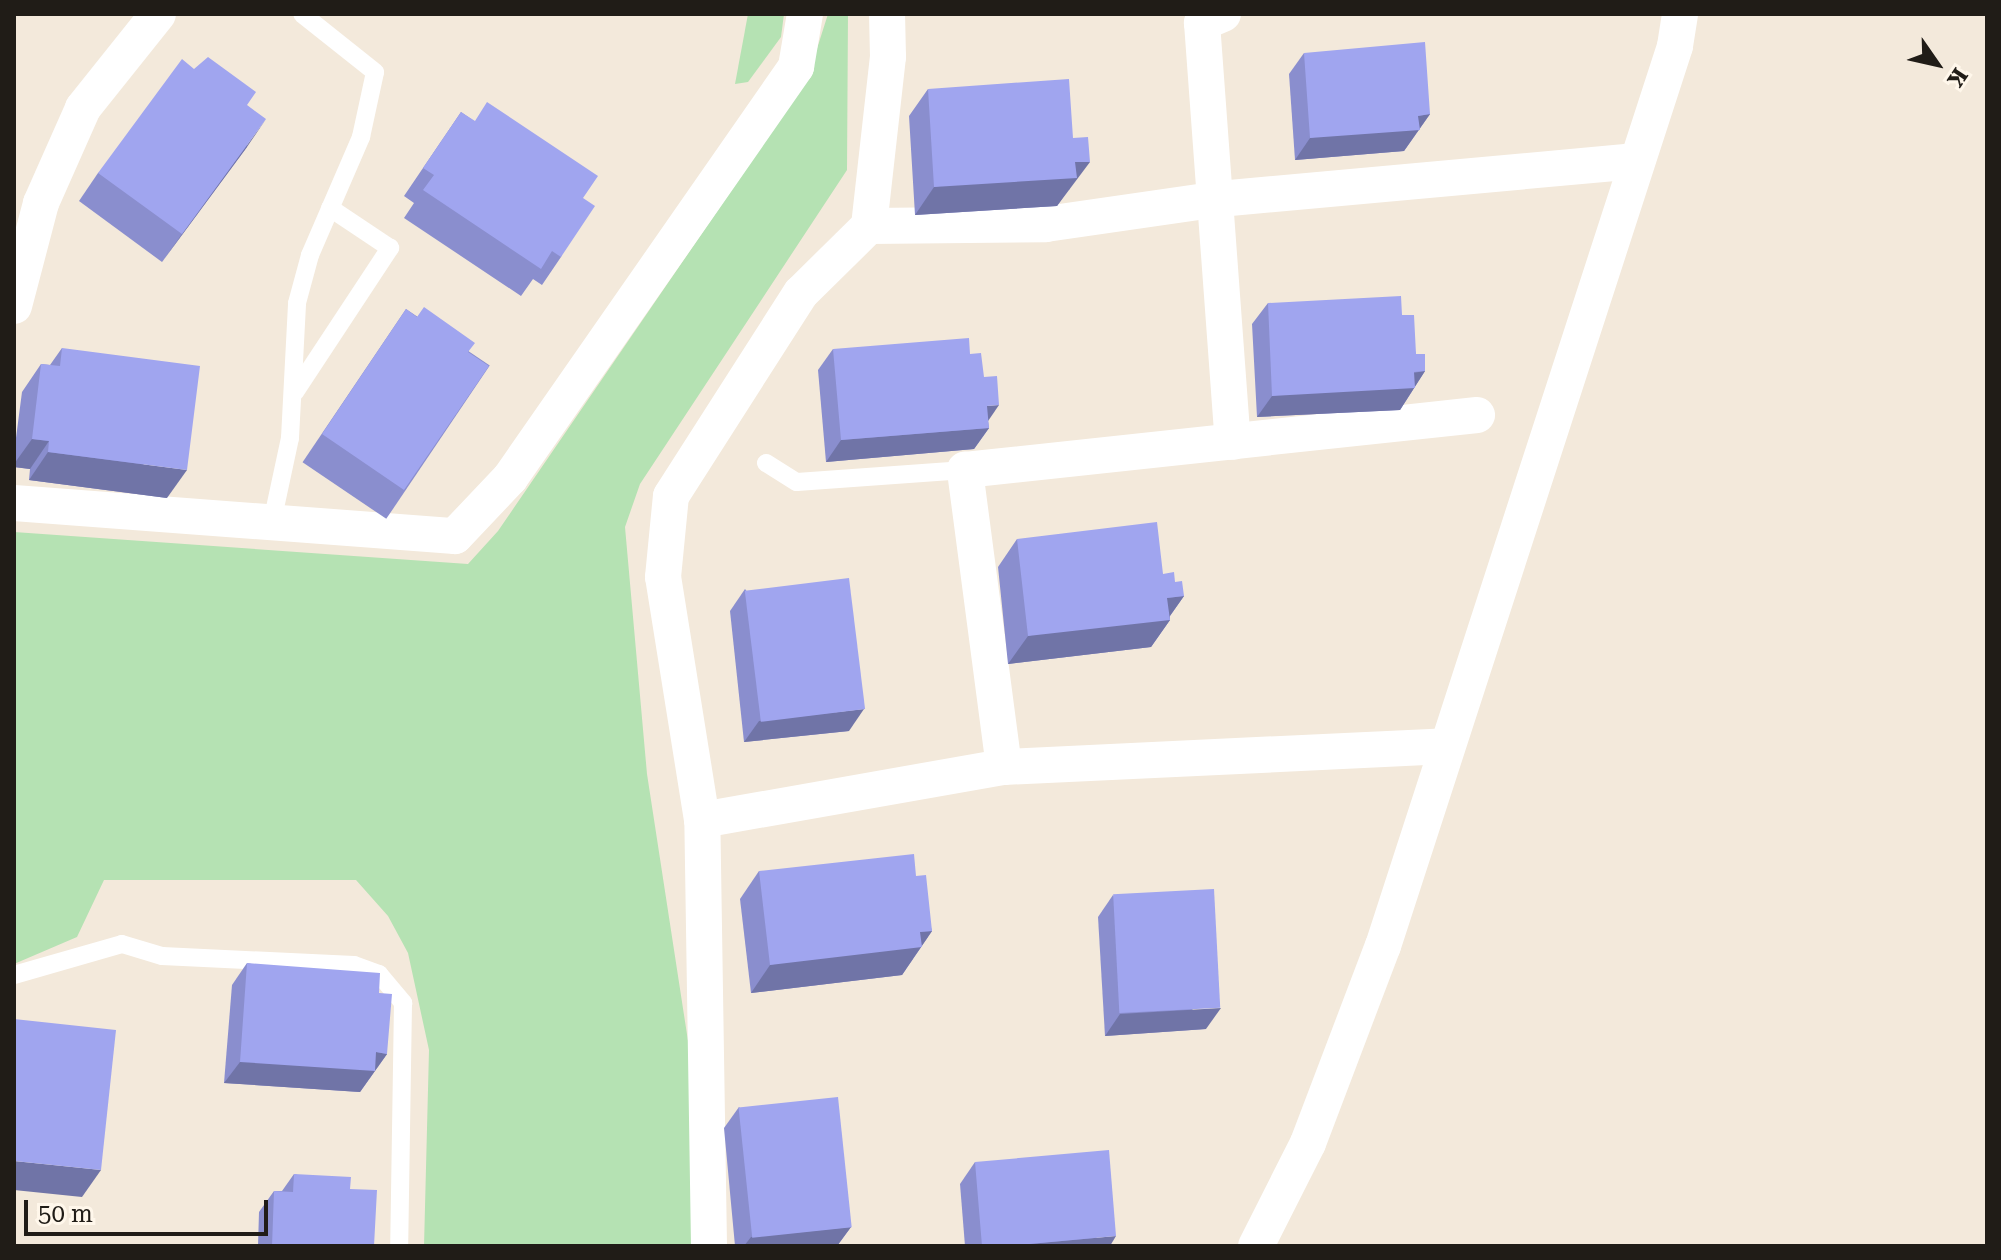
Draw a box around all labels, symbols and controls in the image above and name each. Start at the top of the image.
north arrow [1897,24,1977,104]
text: K [1942,64,1973,92]
scale bar [28,1184,272,1234]
text: 50 m [38,1200,93,1228]

